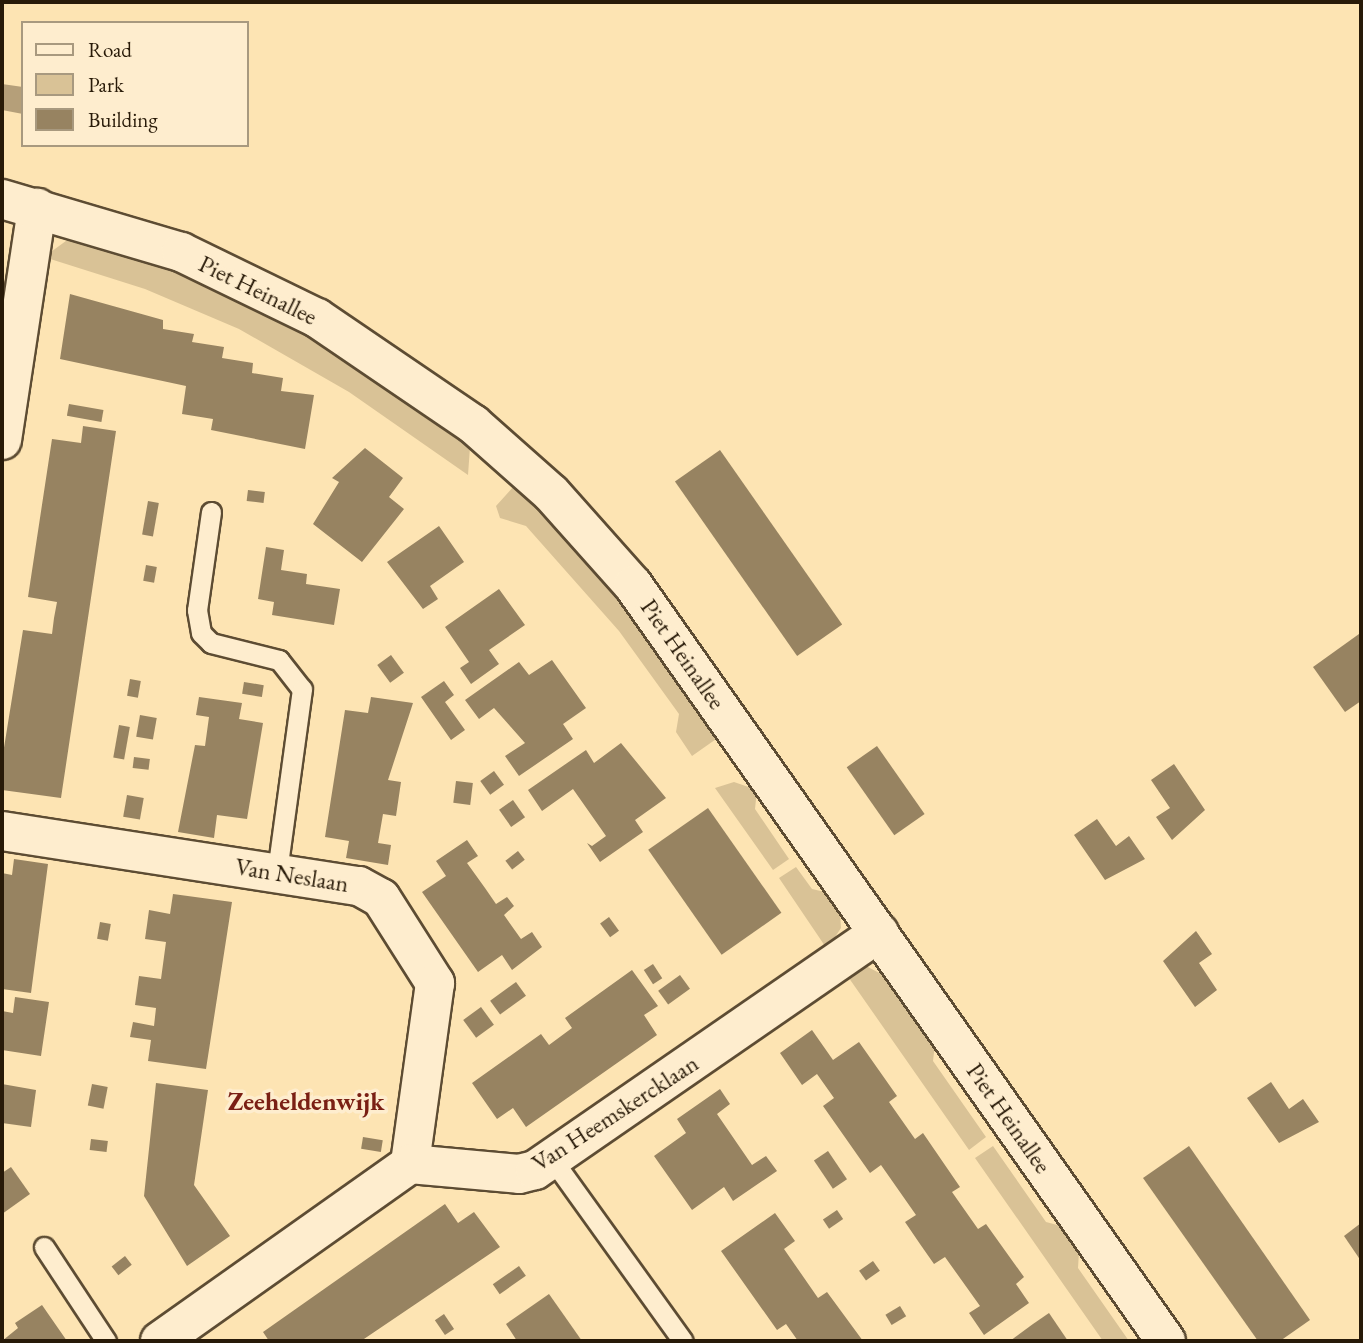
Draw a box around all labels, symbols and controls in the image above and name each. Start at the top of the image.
legend [21,21,248,147]
text: Road [88,36,132,63]
text: Park [88,71,124,98]
text: Building [88,106,158,133]
street label: Piet Heinallee [194,249,322,331]
street label: Piet Heinallee [635,593,731,715]
street label: Van Neslaan [233,852,351,898]
street label: Van Heemskercklaan [526,1049,704,1177]
street label: Piet Heinallee [961,1057,1057,1179]
district label: Zeeheldenwijk [228,1086,384,1118]

